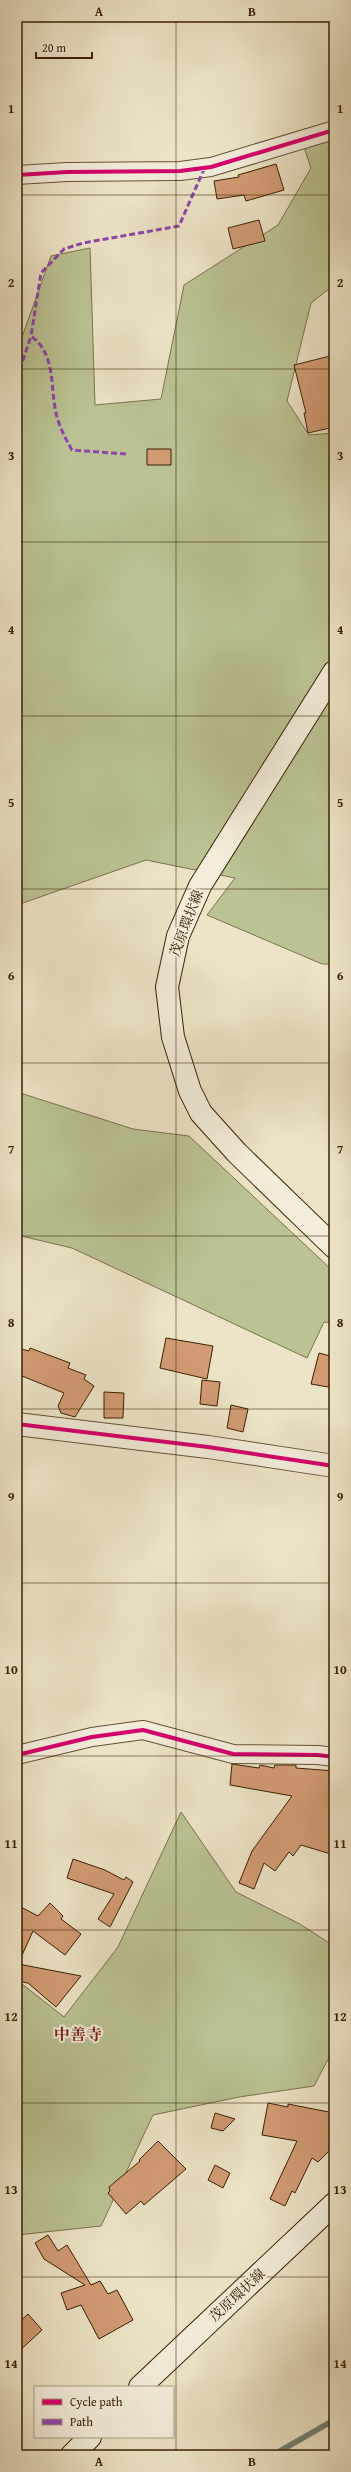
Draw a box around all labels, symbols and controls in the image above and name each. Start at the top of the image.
text: A [95,2,104,21]
text: B [248,2,256,21]
scale bar [36,34,92,60]
text: 20 m [42,39,66,56]
text: 1 [8,99,14,118]
text: 1 [337,99,343,118]
text: 2 [8,273,15,292]
text: 2 [337,273,344,292]
text: 3 [8,446,14,465]
text: 3 [337,446,343,465]
text: 4 [8,620,15,639]
text: 4 [337,620,344,639]
text: 5 [8,793,15,812]
text: 5 [337,793,344,812]
street label: 茂原環状線 [164,887,208,959]
text: 6 [8,966,15,985]
text: 6 [337,966,344,985]
text: 7 [8,1140,15,1159]
text: 7 [337,1140,344,1159]
text: 8 [8,1313,15,1332]
text: 8 [337,1313,344,1332]
text: 9 [8,1487,15,1506]
text: 9 [337,1487,344,1506]
text: 10 [4,1660,18,1679]
text: 10 [333,1660,347,1679]
text: 11 [4,1834,18,1853]
text: 11 [333,1834,347,1853]
text: 12 [4,2007,18,2026]
text: 12 [333,2007,347,2026]
district label: 中善寺 [54,2022,102,2046]
text: 13 [4,2180,18,2199]
text: 13 [333,2180,347,2199]
street label: 茂原環状線 [205,2264,269,2326]
text: 14 [4,2354,18,2373]
text: 14 [333,2354,347,2373]
legend [34,2386,174,2438]
text: Cycle path [70,2393,123,2410]
text: Path [70,2413,93,2430]
text: A [95,2452,104,2471]
text: B [248,2452,256,2471]

